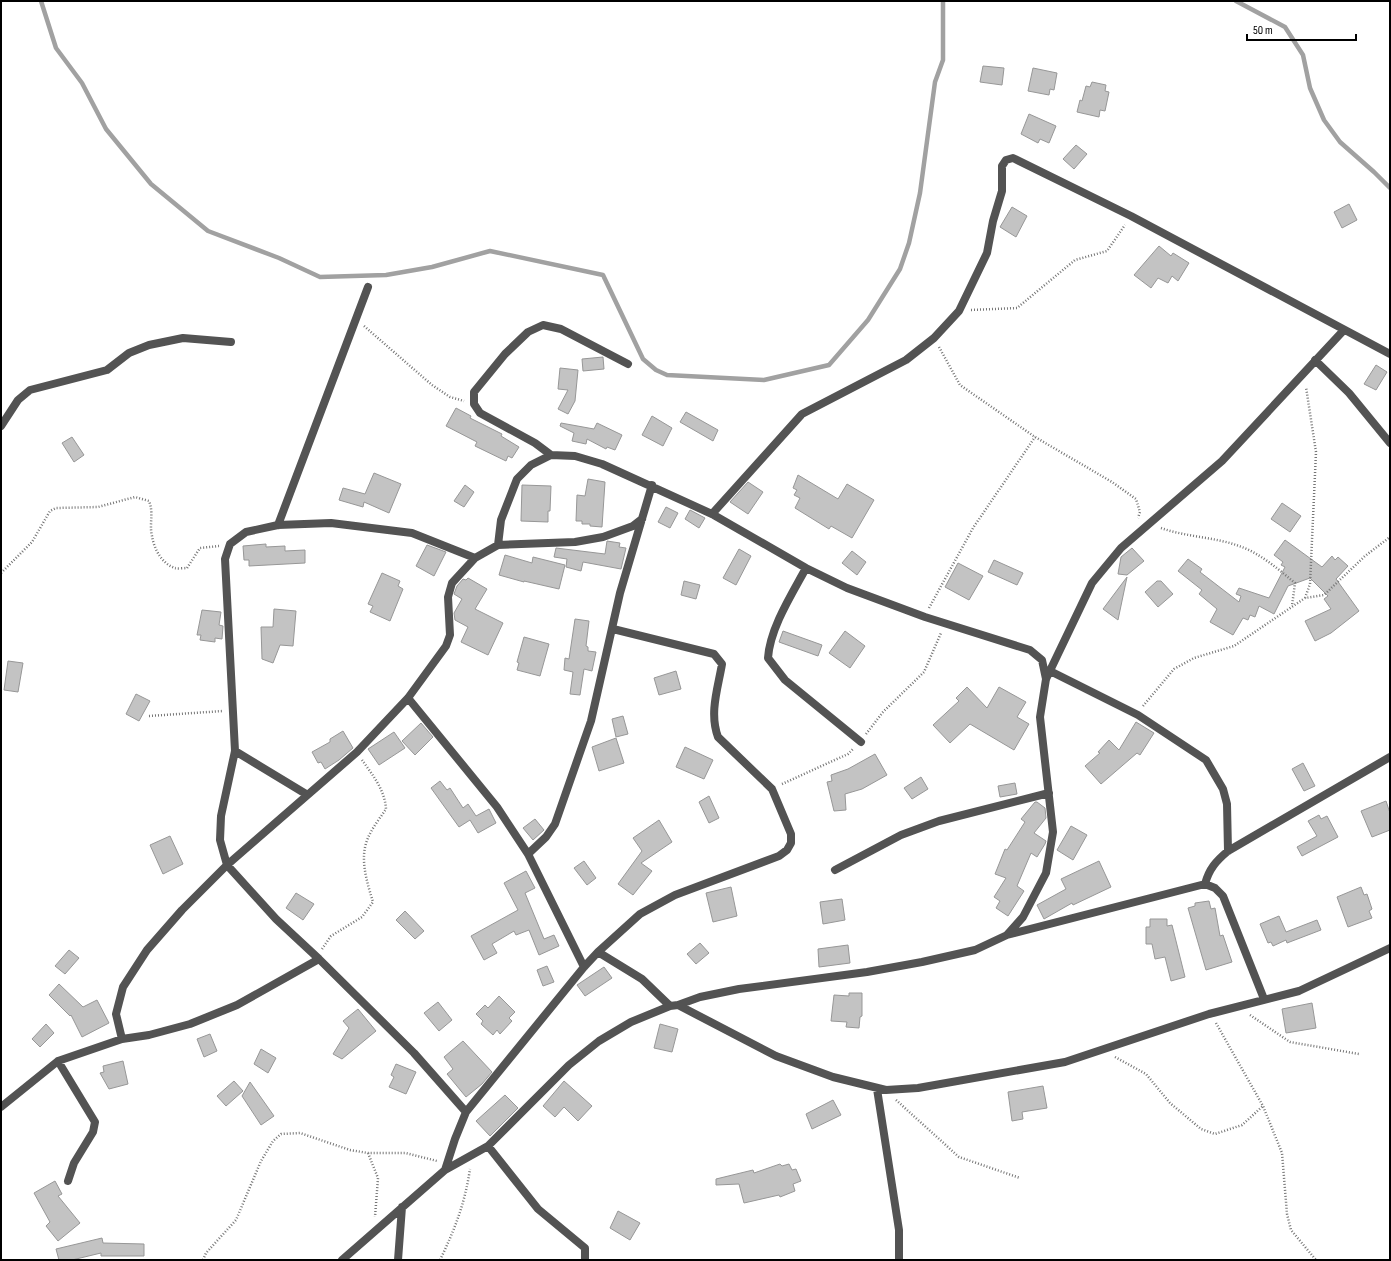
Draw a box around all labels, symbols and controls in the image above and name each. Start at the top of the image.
scale bar [1247,16,1356,42]
text: 50 m [1253,23,1273,38]

